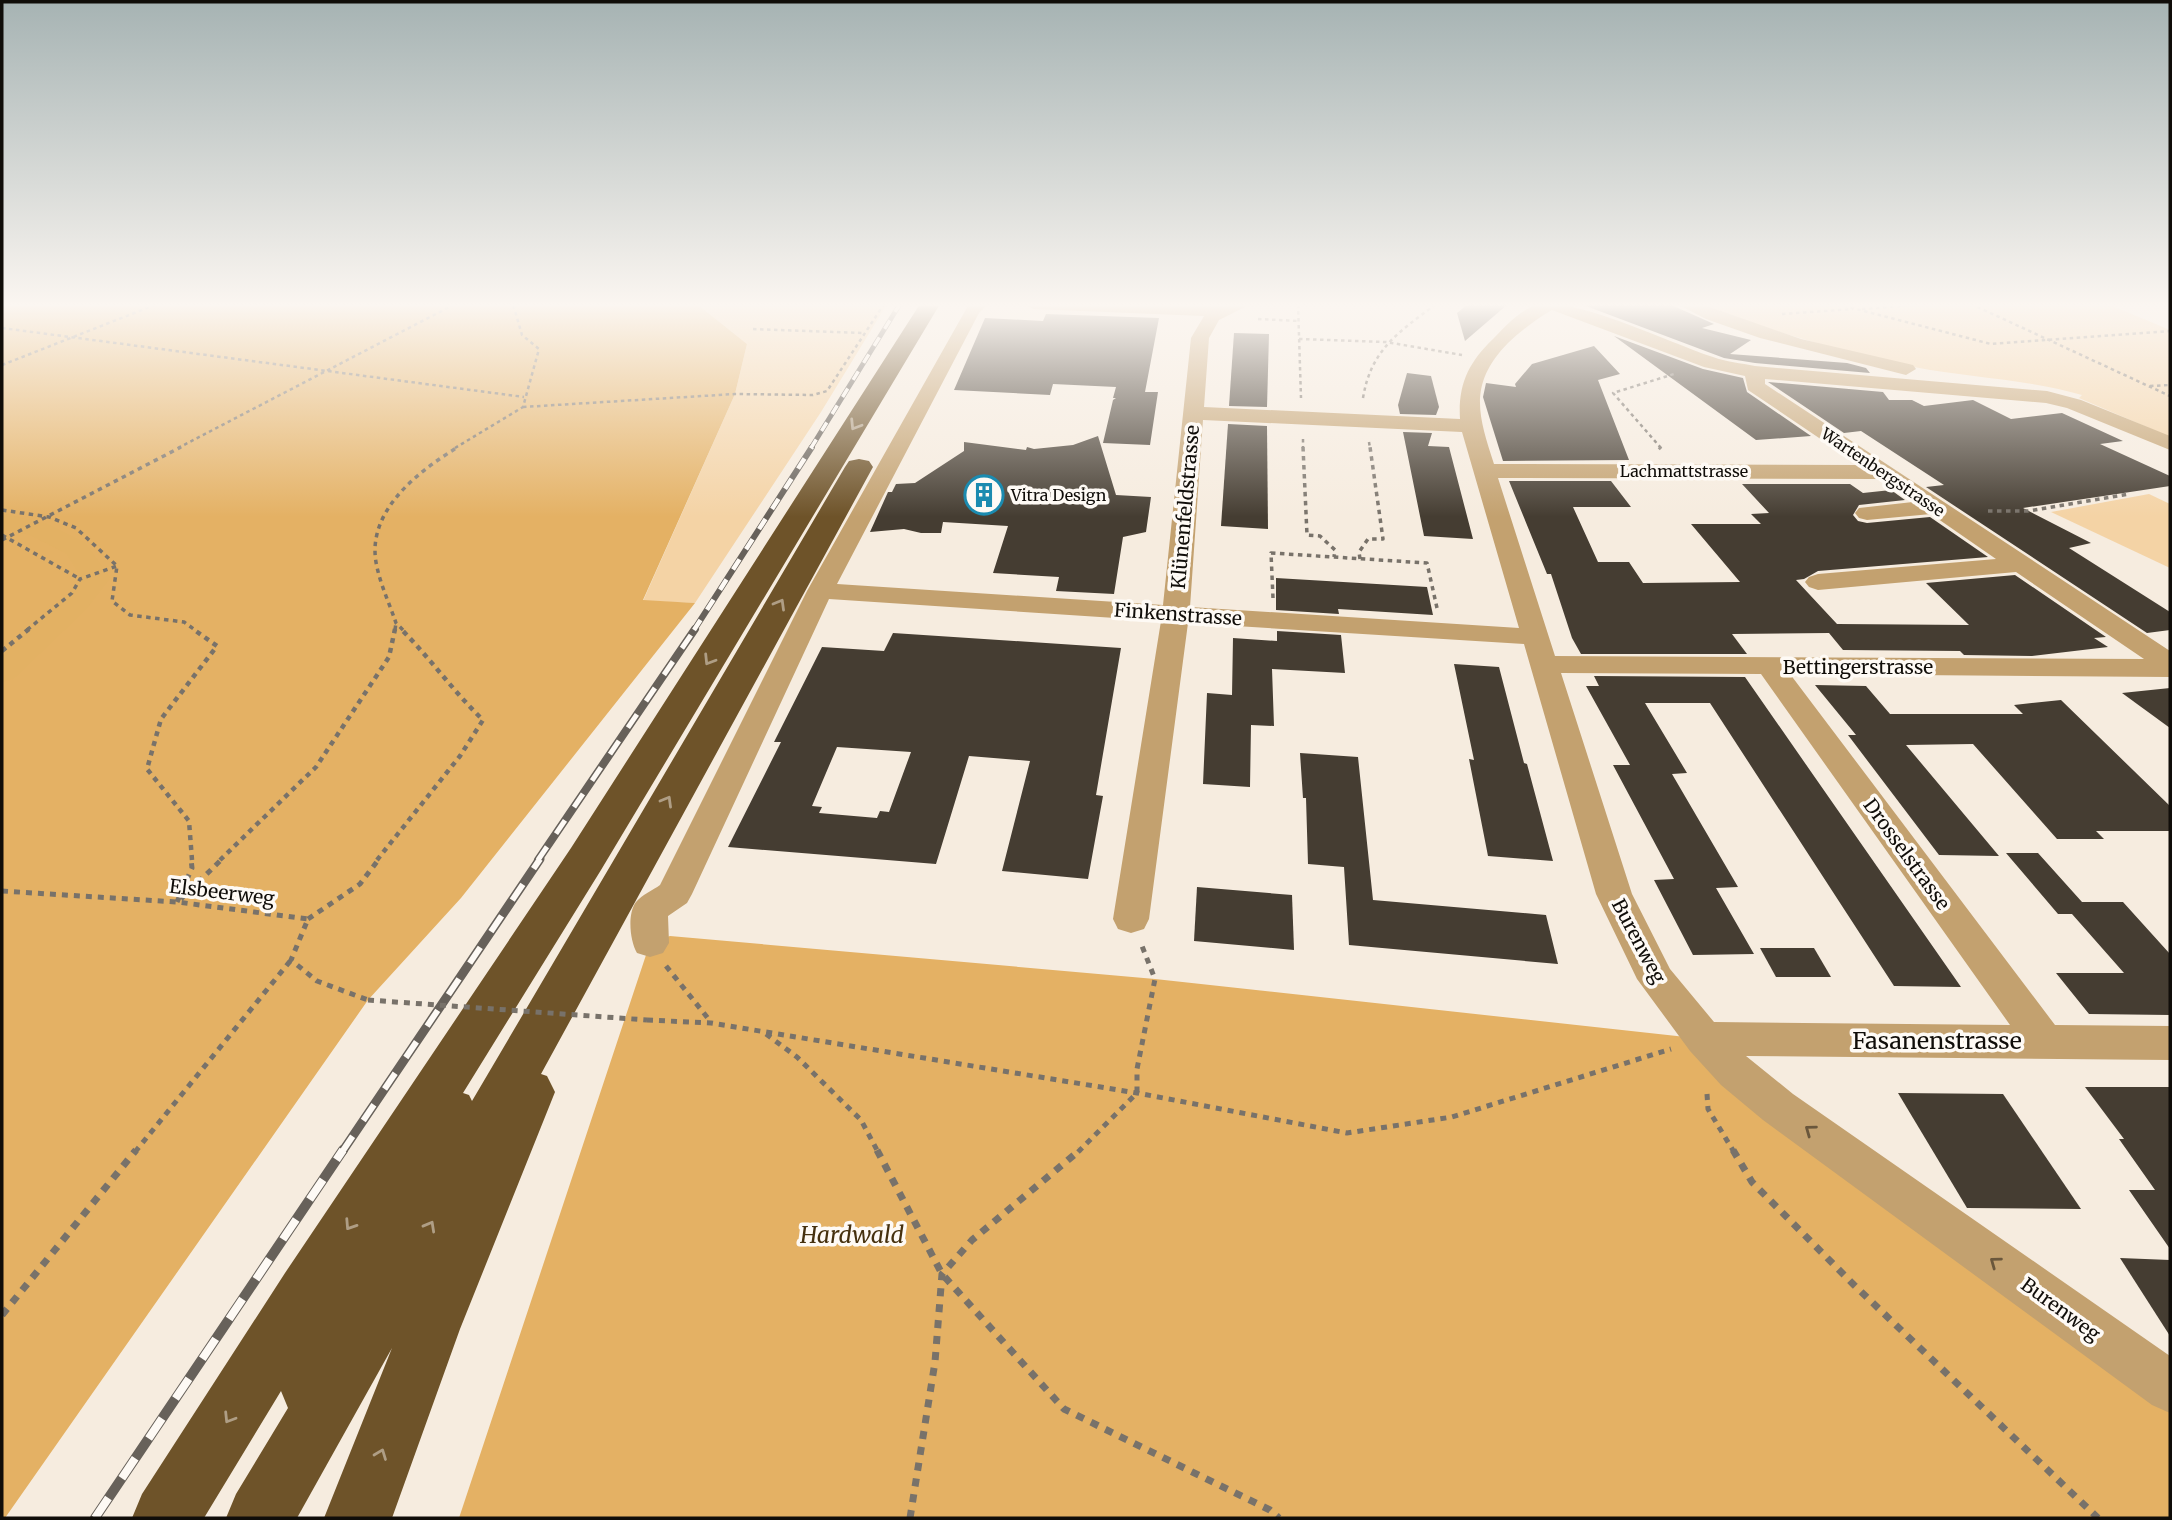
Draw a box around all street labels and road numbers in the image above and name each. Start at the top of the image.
street label: Wartenbergstrasse [1817,423,1949,521]
street label: Klünenfeldstrasse [1166,424,1204,590]
street label: Lachmattstrasse [1620,461,1748,481]
street label: Finkenstrasse [1113,598,1243,630]
street label: Bettingerstrasse [1783,655,1933,679]
street label: Drosselstrasse [1859,794,1956,914]
street label: Elsbeerweg [168,874,276,910]
street label: Burenweg [1607,895,1671,988]
street label: Fasanenstrasse [1852,1026,2022,1055]
street label: Burenweg [2017,1272,2106,1346]

